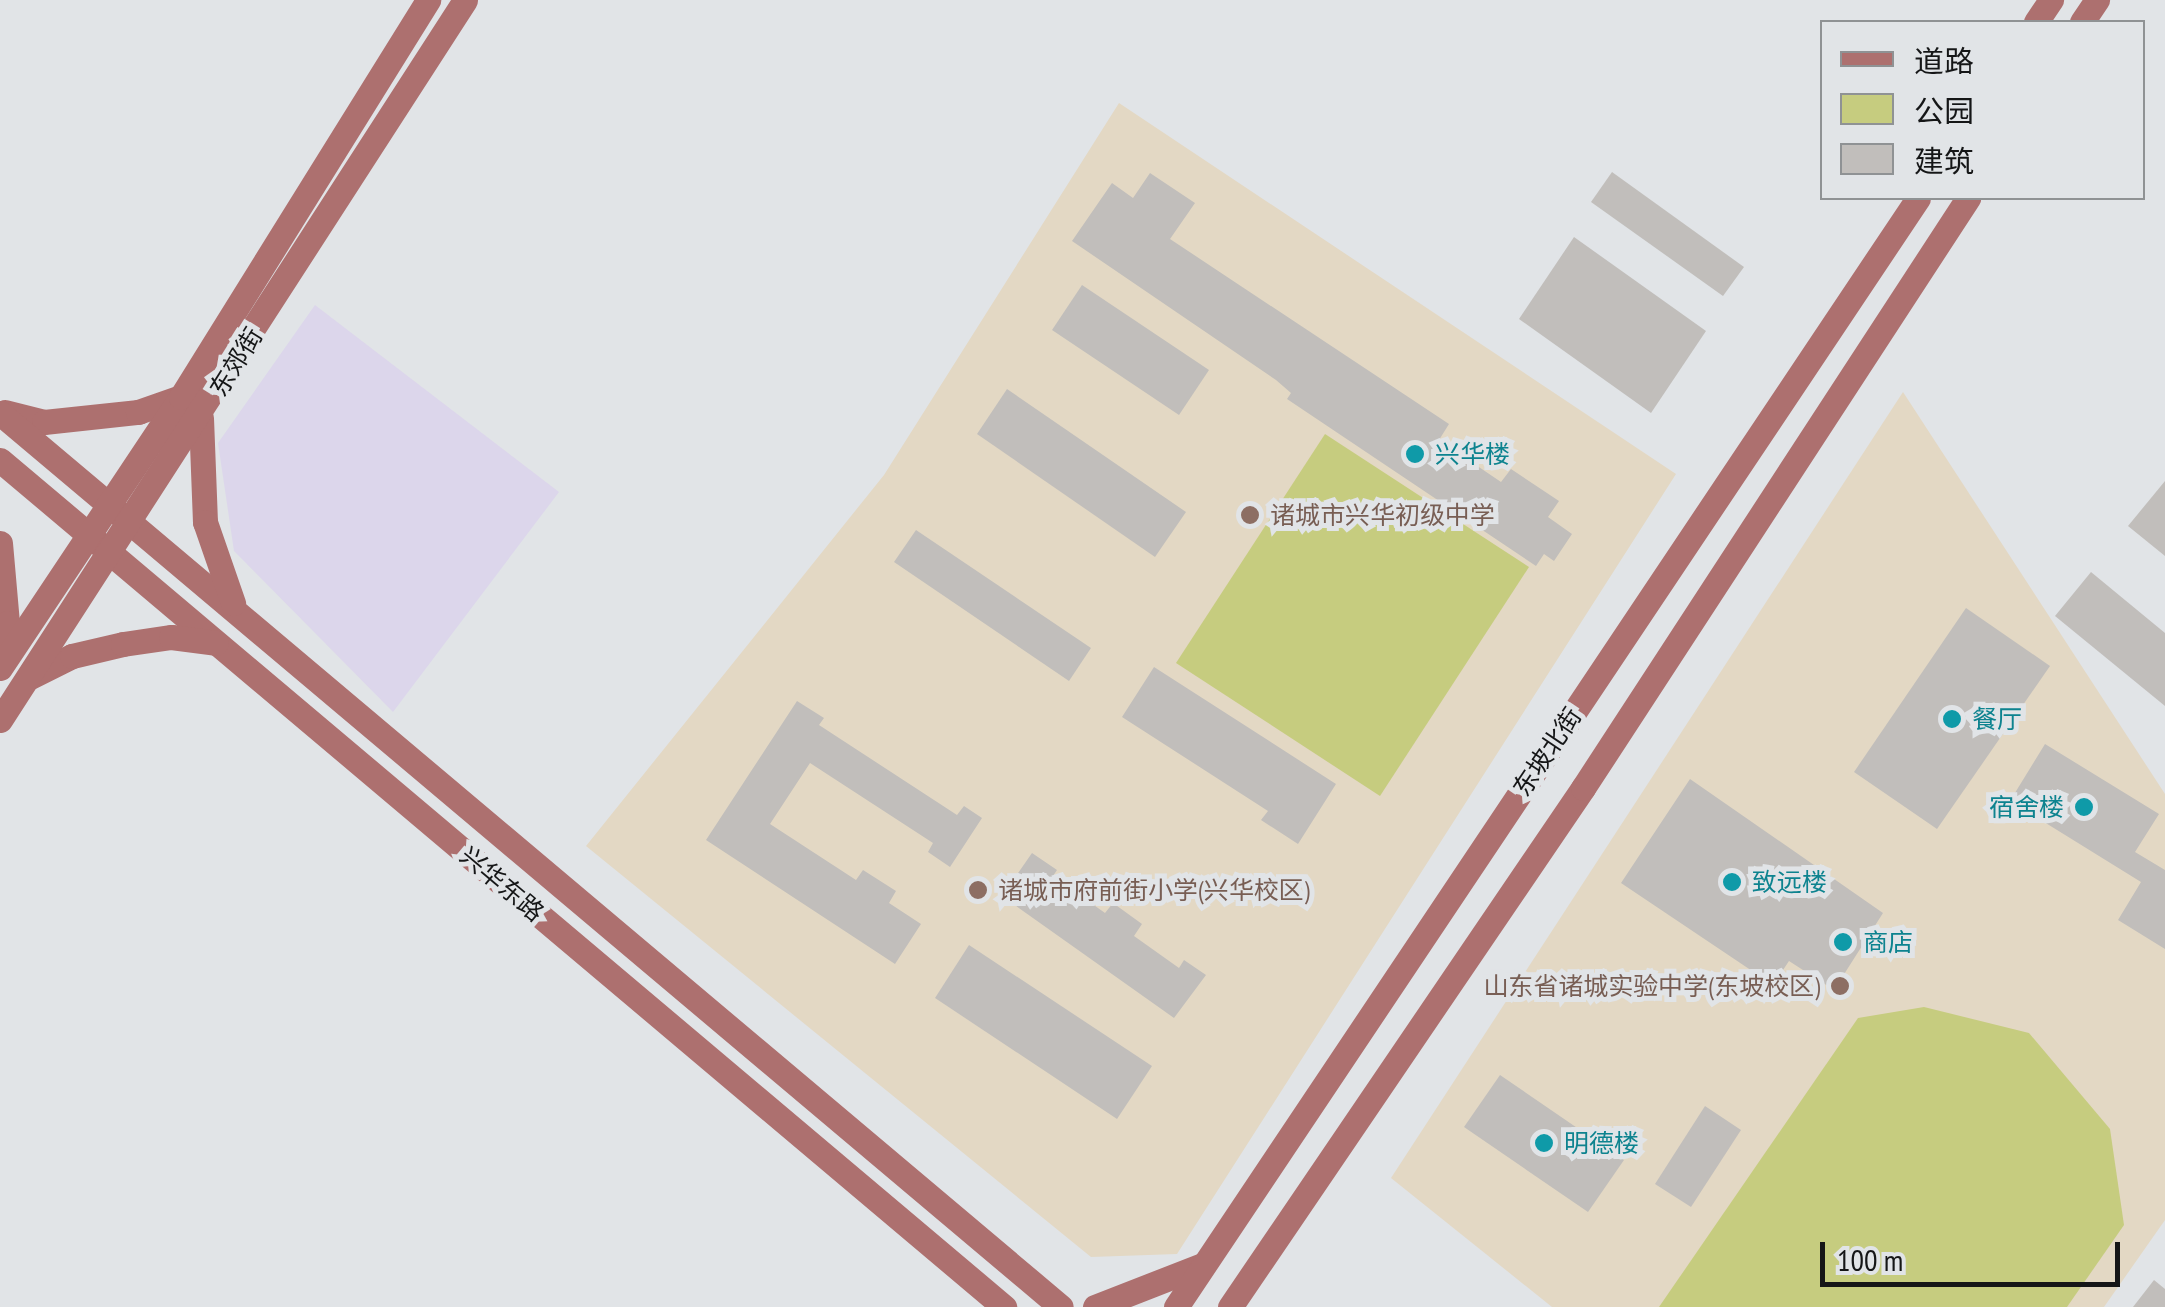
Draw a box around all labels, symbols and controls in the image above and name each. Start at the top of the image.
legend [1820,20,2145,200]
text: 道路 [1914,41,1974,80]
text: 公园 [1914,91,1974,130]
text: 建筑 [1914,141,1974,180]
street label: 东郊街 [203,322,269,402]
place label: 兴华楼 [1435,439,1510,469]
marker: 兴华楼 [1404,443,1426,465]
place label: 诸城市兴华初级中学 [1270,500,1495,530]
marker: 诸城市兴华初级中学 [1239,504,1261,526]
street label: 东坡北街 [1507,702,1587,802]
place label: 餐厅 [1972,704,2022,734]
marker: 餐厅 [1941,708,1963,730]
place label: 宿舍楼 [1989,792,2064,822]
marker: 宿舍楼 [2073,796,2095,818]
street label: 兴华东路 [454,840,550,928]
place label: 致远楼 [1752,867,1827,897]
marker: 致远楼 [1721,871,1743,893]
place label: 诸城市府前街小学(兴华校区) [998,875,1310,905]
marker: 诸城市府前街小学(兴华校区) [967,879,989,901]
place label: 商店 [1863,927,1913,957]
marker: 商店 [1832,931,1854,953]
place label: 山东省诸城实验中学(东坡校区) [1483,971,1820,1001]
marker: 山东省诸城实验中学(东坡校区) [1829,975,1851,997]
place label: 明德楼 [1564,1128,1639,1158]
marker: 明德楼 [1533,1132,1555,1154]
scale bar [1825,1222,2125,1284]
text: 100 m [1837,1240,1903,1279]

